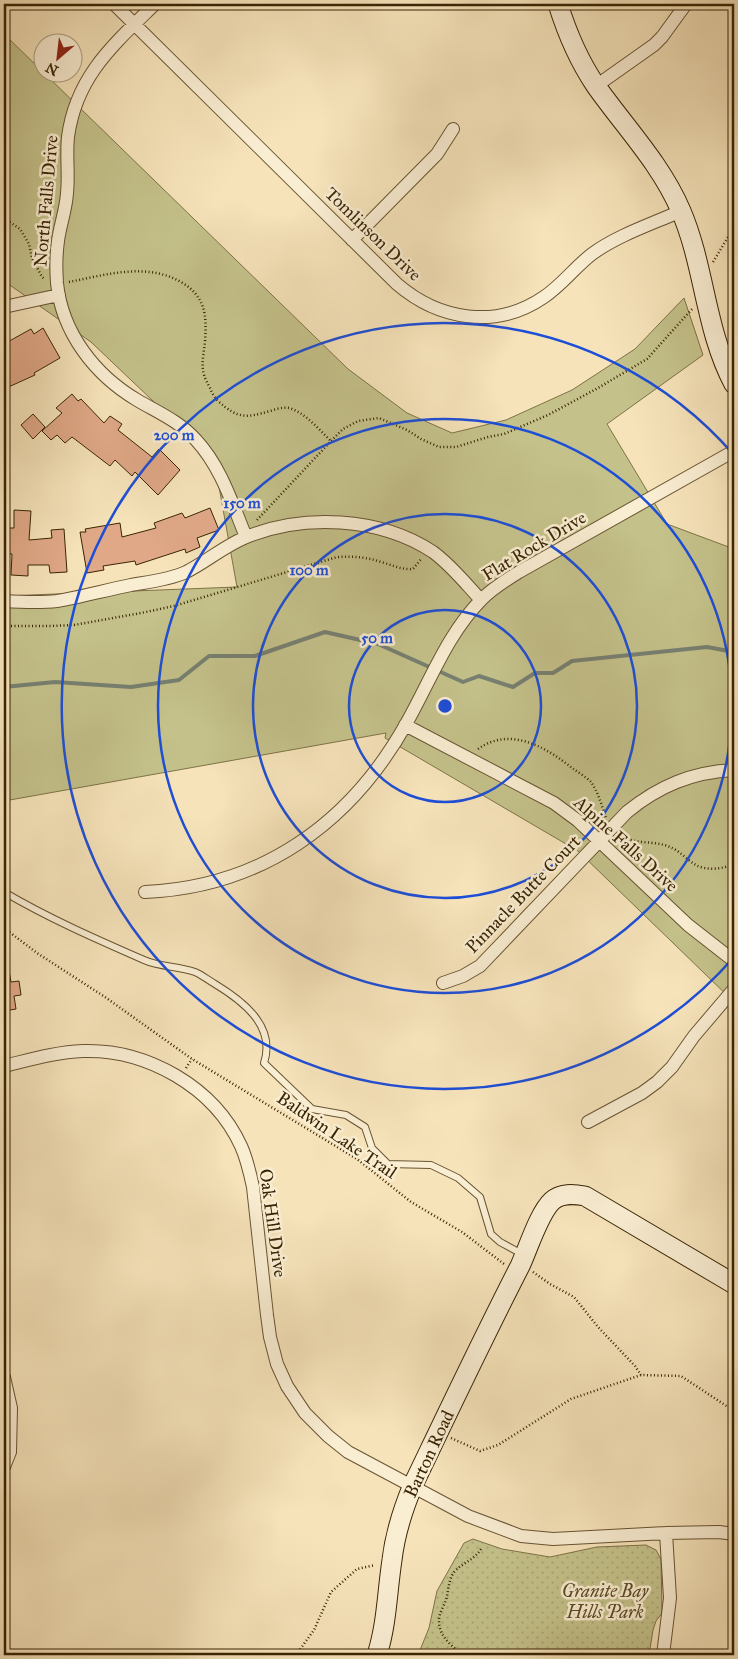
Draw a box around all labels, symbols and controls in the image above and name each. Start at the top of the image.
north arrow [32,32,82,82]
text: N [43,59,61,79]
street label: North Falls Drive [29,134,63,268]
street label: Tomlinson Drive [320,182,426,286]
text: 200 m [154,426,195,444]
text: 150 m [223,494,261,512]
street label: Flat Rock Drive [478,506,590,586]
text: 100 m [289,561,329,579]
text: 50 m [361,629,393,647]
centre of rings [436,697,454,715]
street label: Alpine Falls Drive [569,791,683,897]
street label: Pinnacle Butte Court [461,830,585,958]
street label: Baldwin Lake Trail [273,1087,401,1183]
street label: Oak Hill Drive [255,1167,291,1279]
street label: Barton Road [399,1407,459,1501]
park label: Granite Bay Hills Park [562,1580,649,1623]

